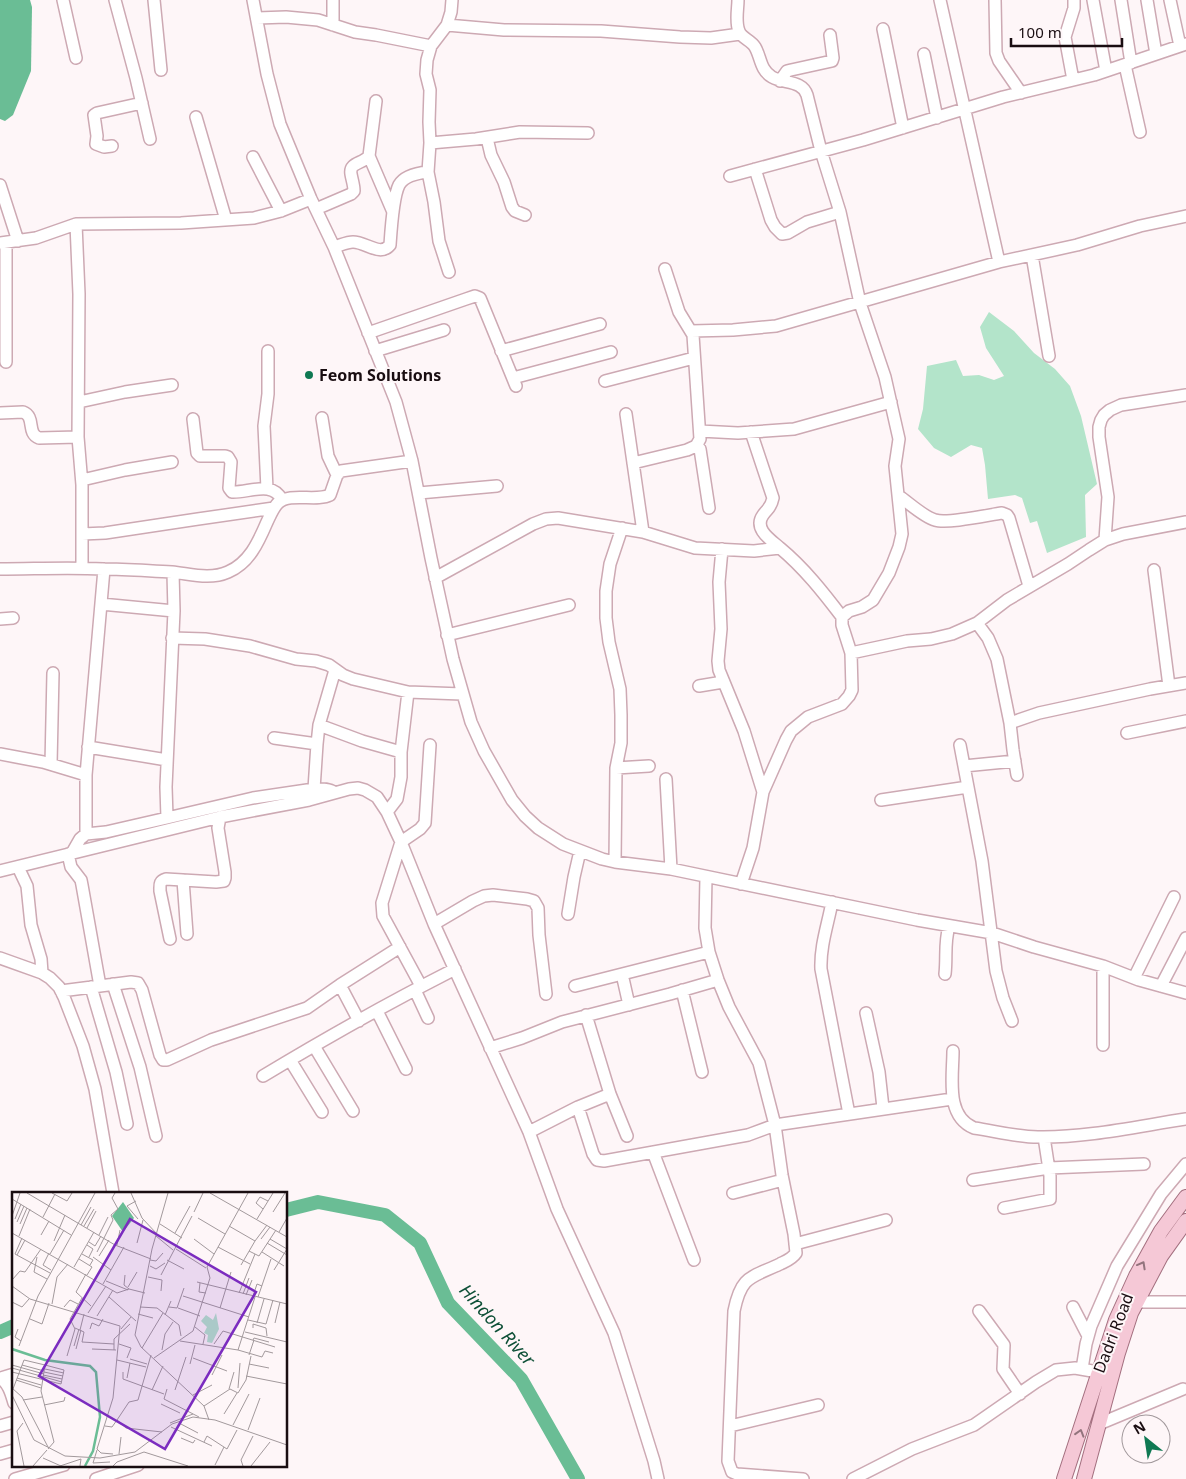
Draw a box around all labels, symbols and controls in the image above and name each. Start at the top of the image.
scale bar [1011,15,1122,47]
text: 100 m [1018,22,1062,42]
place label: Feom Solutions [319,364,441,386]
marker: Feom Solutions [303,369,315,381]
inset map [12,1192,288,1466]
one-way arrow [1136,1261,1146,1270]
water label: Hindon River [455,1278,542,1371]
street label: Dadri Road [1088,1290,1138,1376]
north arrow [1121,1414,1171,1464]
text: N [1130,1416,1149,1438]
one-way arrow [1074,1429,1084,1438]

